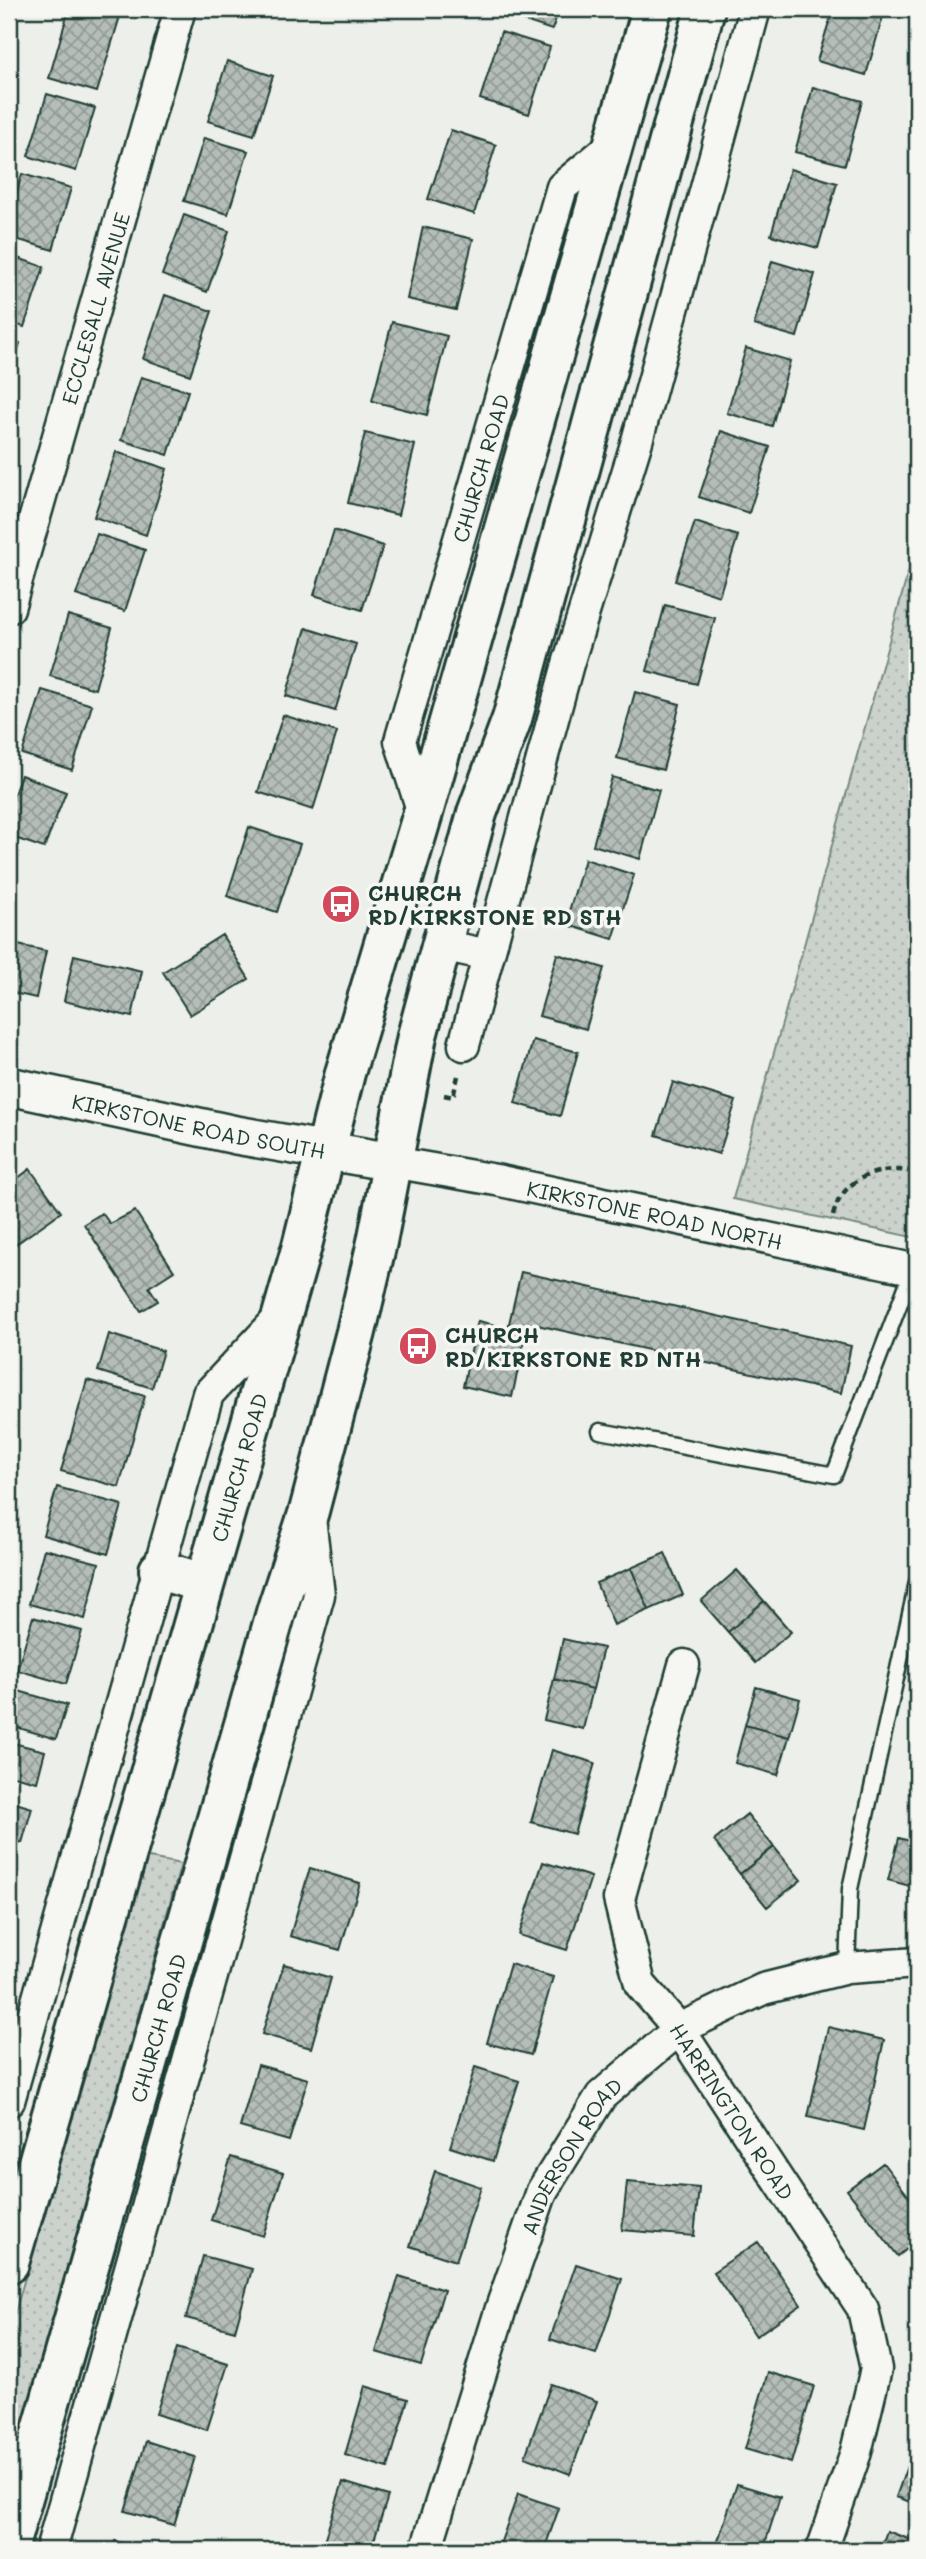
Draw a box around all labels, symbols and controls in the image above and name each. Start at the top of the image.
street label: ECCLESALL AVENUE [54,209,135,407]
street label: CHURCH ROAD [445,391,514,545]
place label: CHURCH RD/KIRKSTONE RD STH [368,879,622,930]
bus stop icon: CHURCH RD/KIRKSTONE RD STH [320,883,362,925]
street label: KIRKSTONE ROAD SOUTH [70,1087,328,1164]
street label: KIRKSTONE ROAD NORTH [525,1174,785,1254]
place label: CHURCH RD/KIRKSTONE RD NTH [445,1321,702,1372]
bus stop icon: CHURCH RD/KIRKSTONE RD NTH [397,1325,439,1367]
street label: CHURCH ROAD [204,1390,272,1545]
street label: CHURCH ROAD [123,1950,191,2105]
street label: HARRINGTON ROAD [665,2017,801,2205]
street label: ANDERSON ROAD [514,2071,627,2238]

